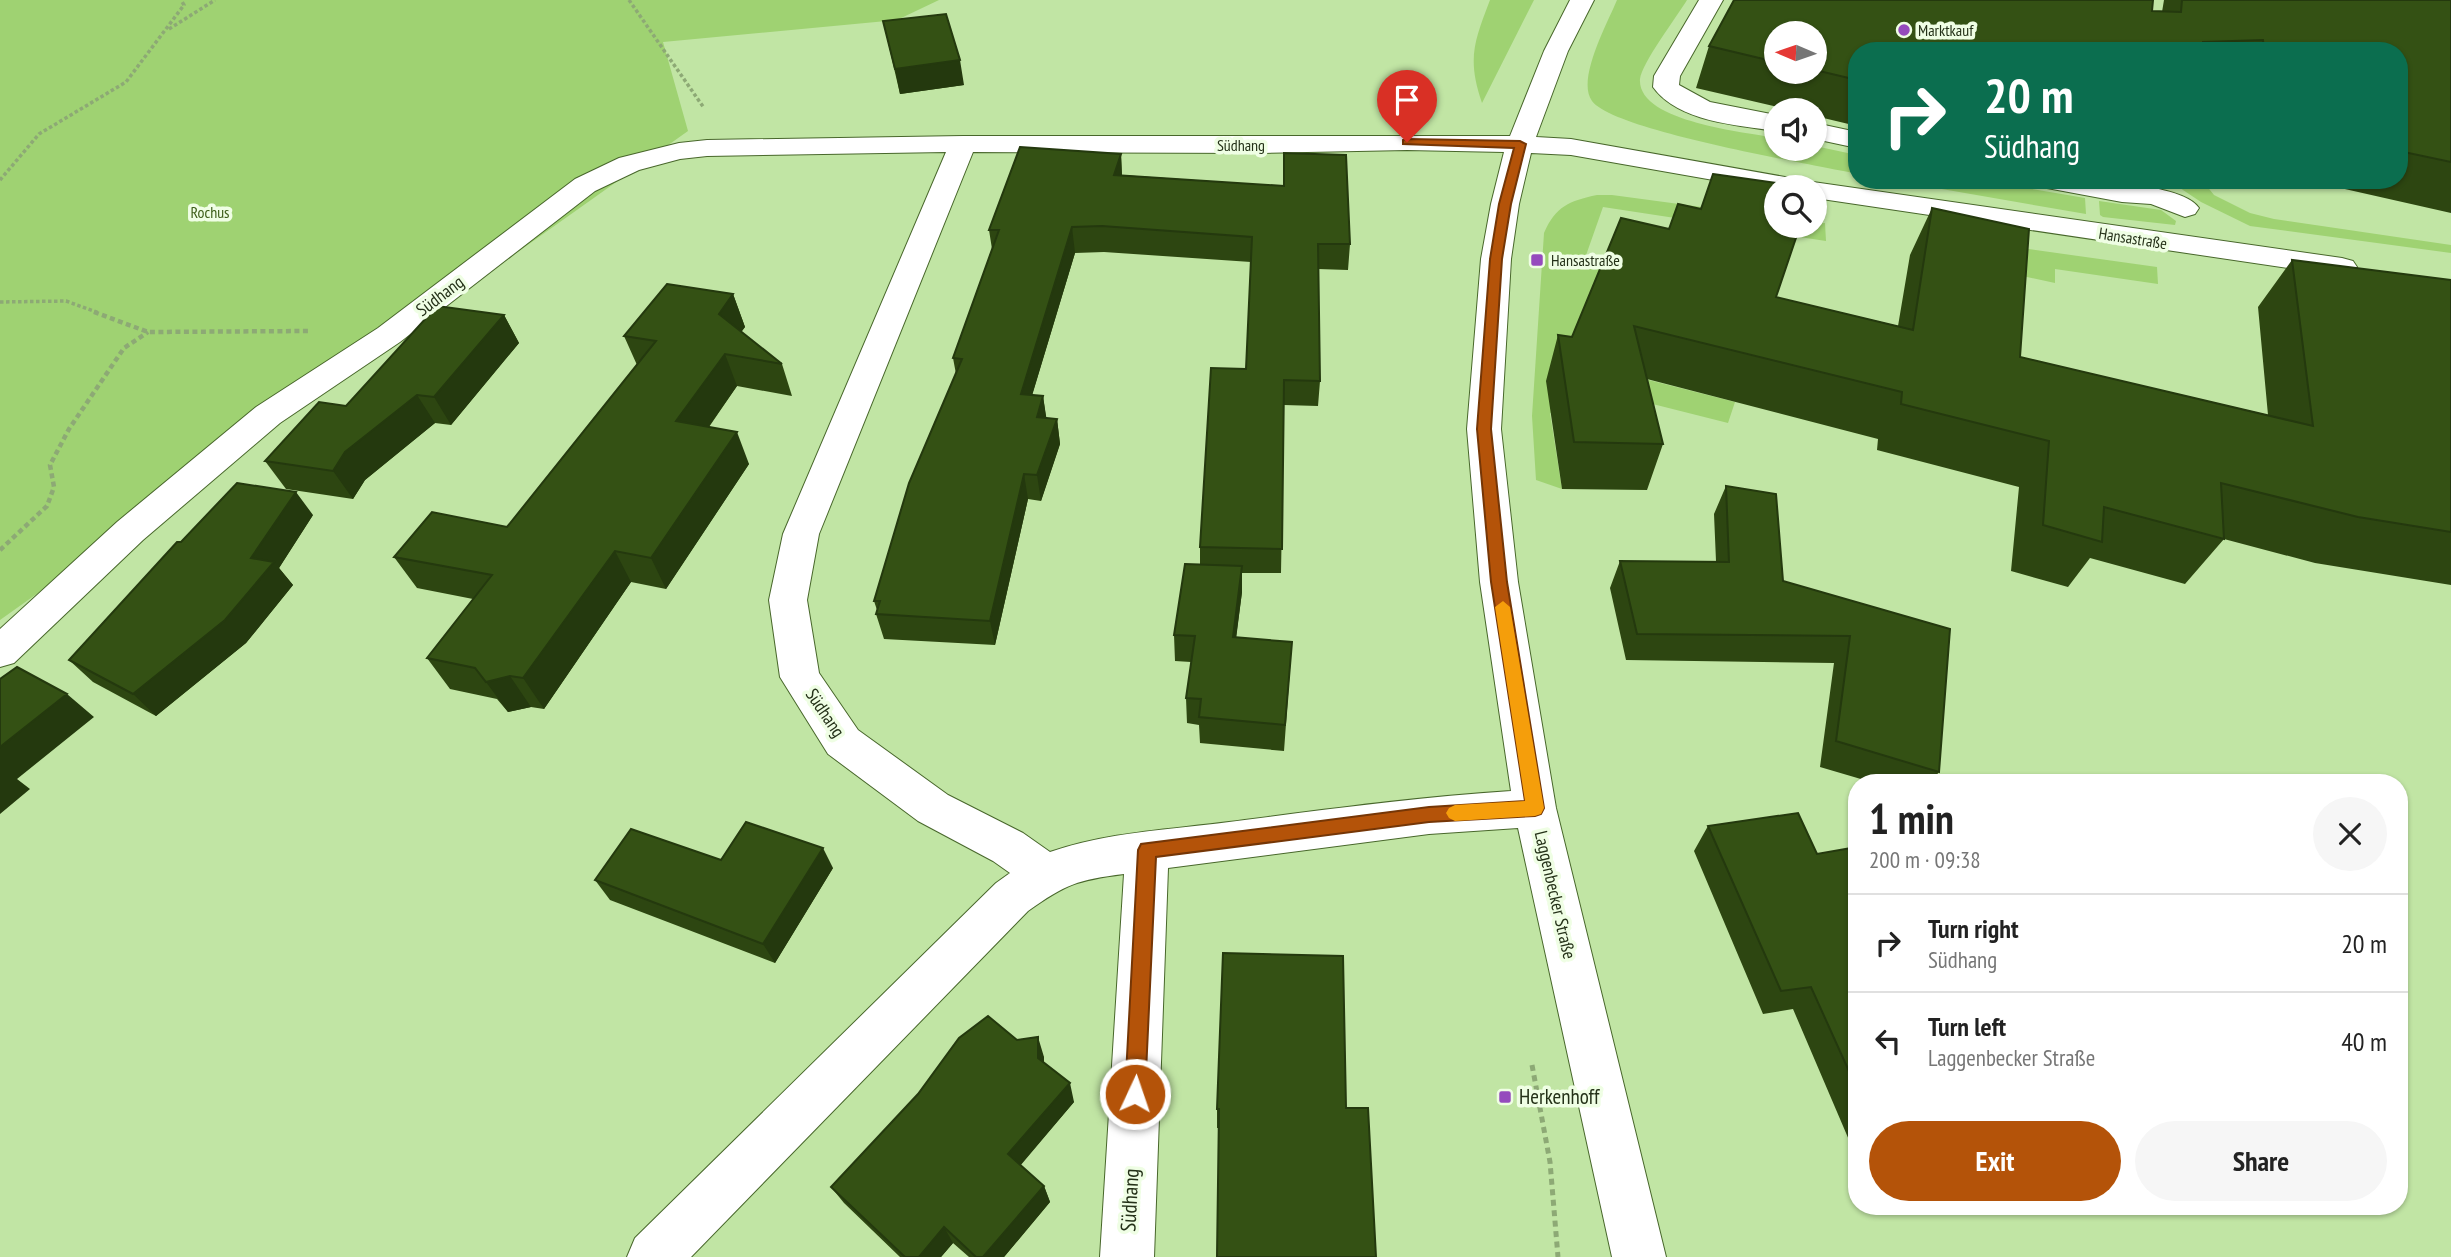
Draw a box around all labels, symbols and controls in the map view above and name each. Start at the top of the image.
place label: Marktkauf [1918,20,1974,40]
north arrow [1764,21,1827,84]
map controls [1764,21,1827,238]
marker: Marktkauf [1896,22,1912,38]
text: 20 m [1984,63,2073,127]
pin [1377,70,1437,142]
icon: right [1869,70,1960,161]
icon: arrive [1388,81,1426,119]
button: sound [1764,98,1827,161]
text: Südhang [1984,125,2080,167]
street label: Südhang [1217,135,1265,155]
button: search [1764,175,1827,238]
park label: Rochus [190,202,230,222]
street label: Hansastraße [2097,223,2169,253]
place label: Hansastraße [1551,250,1620,270]
marker: Hansastraße [1529,252,1545,268]
street label: Südhang [411,270,468,321]
street label: Südhang [801,684,850,742]
text: 1 min [1869,791,1954,846]
button: close [2313,797,2387,871]
street label: Laggenbecker Straße [1530,829,1581,961]
text: 200 m · 09:38 [1869,845,1981,874]
text: Turn right [1928,912,2019,945]
icon: right [1869,924,1907,962]
text: 20 m [2341,927,2387,960]
text: Südhang [1928,945,1997,974]
text: Turn left [1928,1010,2006,1043]
icon: left [1869,1022,1907,1060]
text: 40 m [2341,1025,2387,1058]
text: Laggenbecker Straße [1928,1043,2095,1072]
position arrow [1098,1057,1172,1131]
place label: Herkenhoff [1519,1083,1600,1110]
marker: Herkenhoff [1497,1089,1513,1105]
button: Exit [1869,1121,2121,1201]
button: Share [2135,1121,2387,1201]
street label: Südhang [1114,1168,1145,1232]

